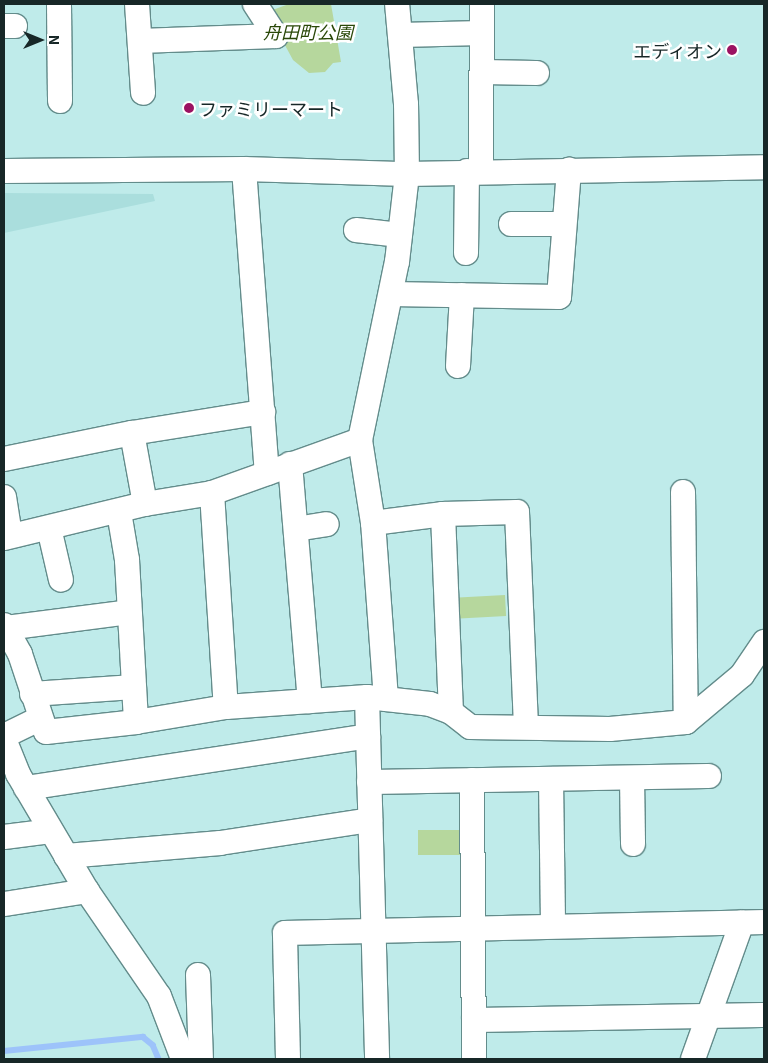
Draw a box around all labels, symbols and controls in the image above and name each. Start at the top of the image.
north arrow [15,15,65,65]
park label: 舟田町公園 [263,20,353,42]
text: N [45,35,65,45]
place label: エディオン [632,39,722,61]
marker: エディオン [726,44,738,56]
place label: ファミリーマート [199,97,343,119]
marker: ファミリーマート [183,102,195,114]

